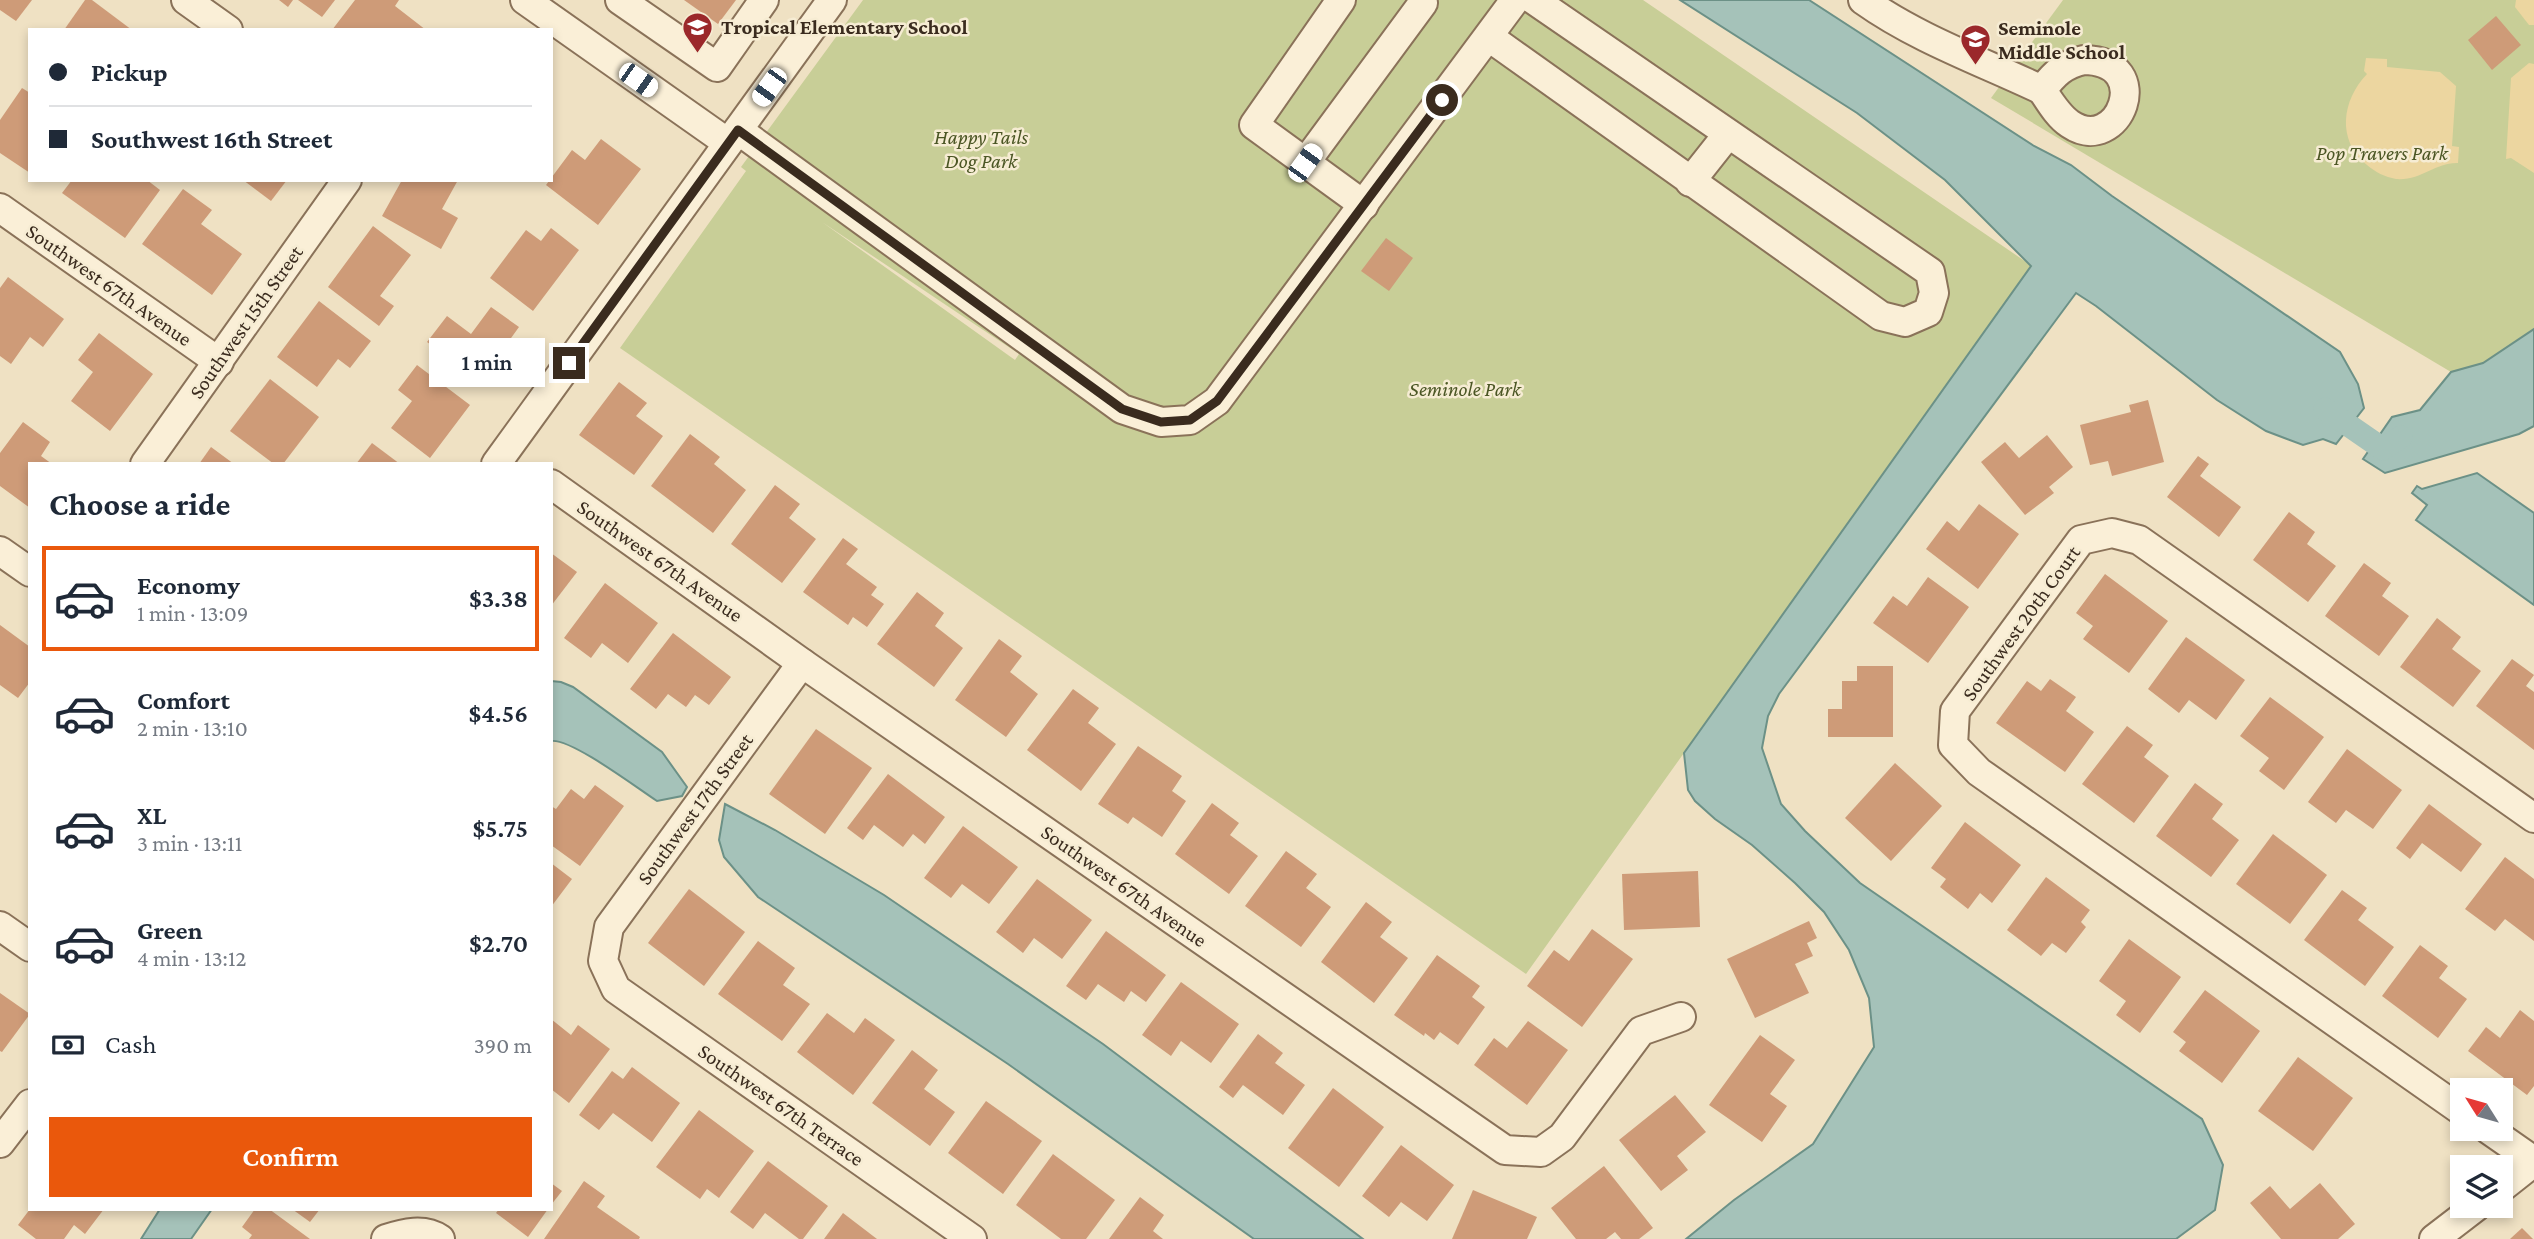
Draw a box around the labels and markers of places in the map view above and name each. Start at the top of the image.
school or university icon: Tropical Elementary School [681,10,715,54]
place label: Tropical Elementary School [721,15,968,39]
place label: Seminole Middle School [1998,16,2125,64]
school or university icon: Seminole Middle School [1958,23,1992,67]

